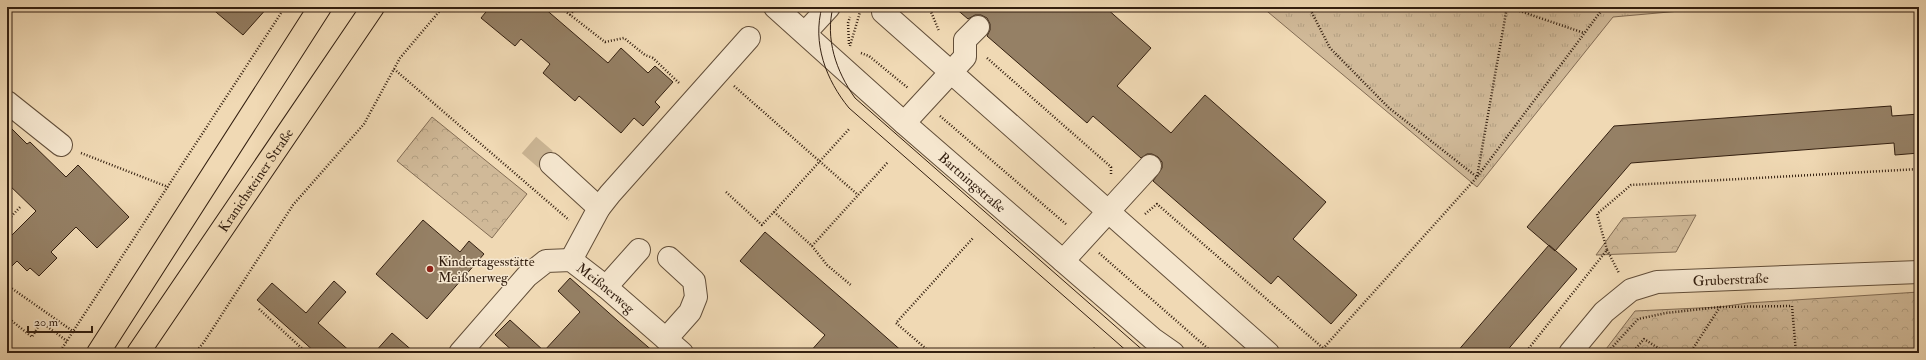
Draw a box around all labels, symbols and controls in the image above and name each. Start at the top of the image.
street label: Kranichsteiner Straße [214,125,297,235]
street label: Bartningstraße [935,149,1010,216]
place label: Kindertagesstätte Meißnerweg [438,253,535,286]
street label: Meißnerweg [573,259,639,317]
marker: Kindertagesstätte Meißnerweg [425,264,435,274]
street label: Gruberstraße [1692,269,1769,289]
scale bar [28,308,92,334]
text: 20 m [34,315,59,330]

